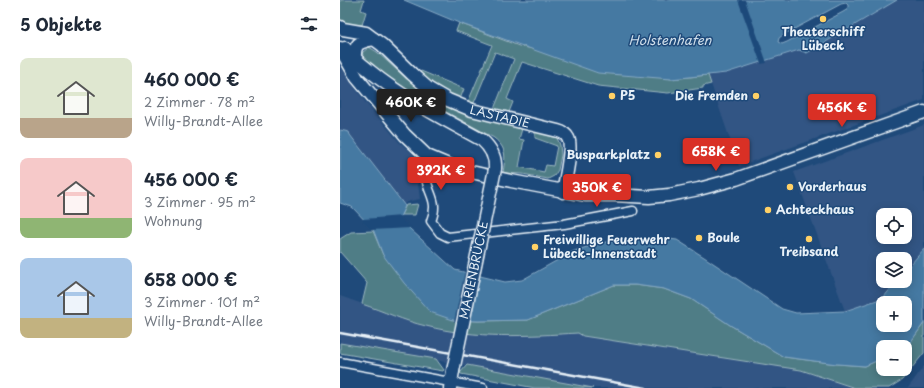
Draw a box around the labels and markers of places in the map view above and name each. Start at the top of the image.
marker: Theaterschiff Lübeck [818,14,828,24]
place label: Theaterschiff Lübeck [782,22,866,54]
place label: P5 [620,86,635,104]
place label: Die Fremden [675,86,748,104]
pin: 460K € [378,89,444,123]
marker: P5 [607,91,617,101]
marker: Die Fremden [751,91,761,101]
pin: 456K € [809,94,875,128]
pin: 658K € [683,138,749,172]
place label: Busparkplatz [566,145,650,163]
marker: Busparkplatz [653,150,663,160]
pin: 392K € [408,157,474,191]
pin: 350K € [564,174,630,208]
place label: Vorderhaus [798,177,867,195]
marker: Vorderhaus [785,182,795,192]
place label: Achteckhaus [776,200,854,218]
marker: Achteckhaus [763,205,773,215]
place label: Boule [707,228,740,246]
place label: Freiwillige Feuerwehr Lübeck-Innenstadt [543,230,671,262]
marker: Boule [694,233,704,243]
marker: Treibsand [804,234,814,244]
marker: Freiwillige Feuerwehr Lübeck-Innenstadt [530,242,540,252]
place label: Treibsand [780,242,839,260]

